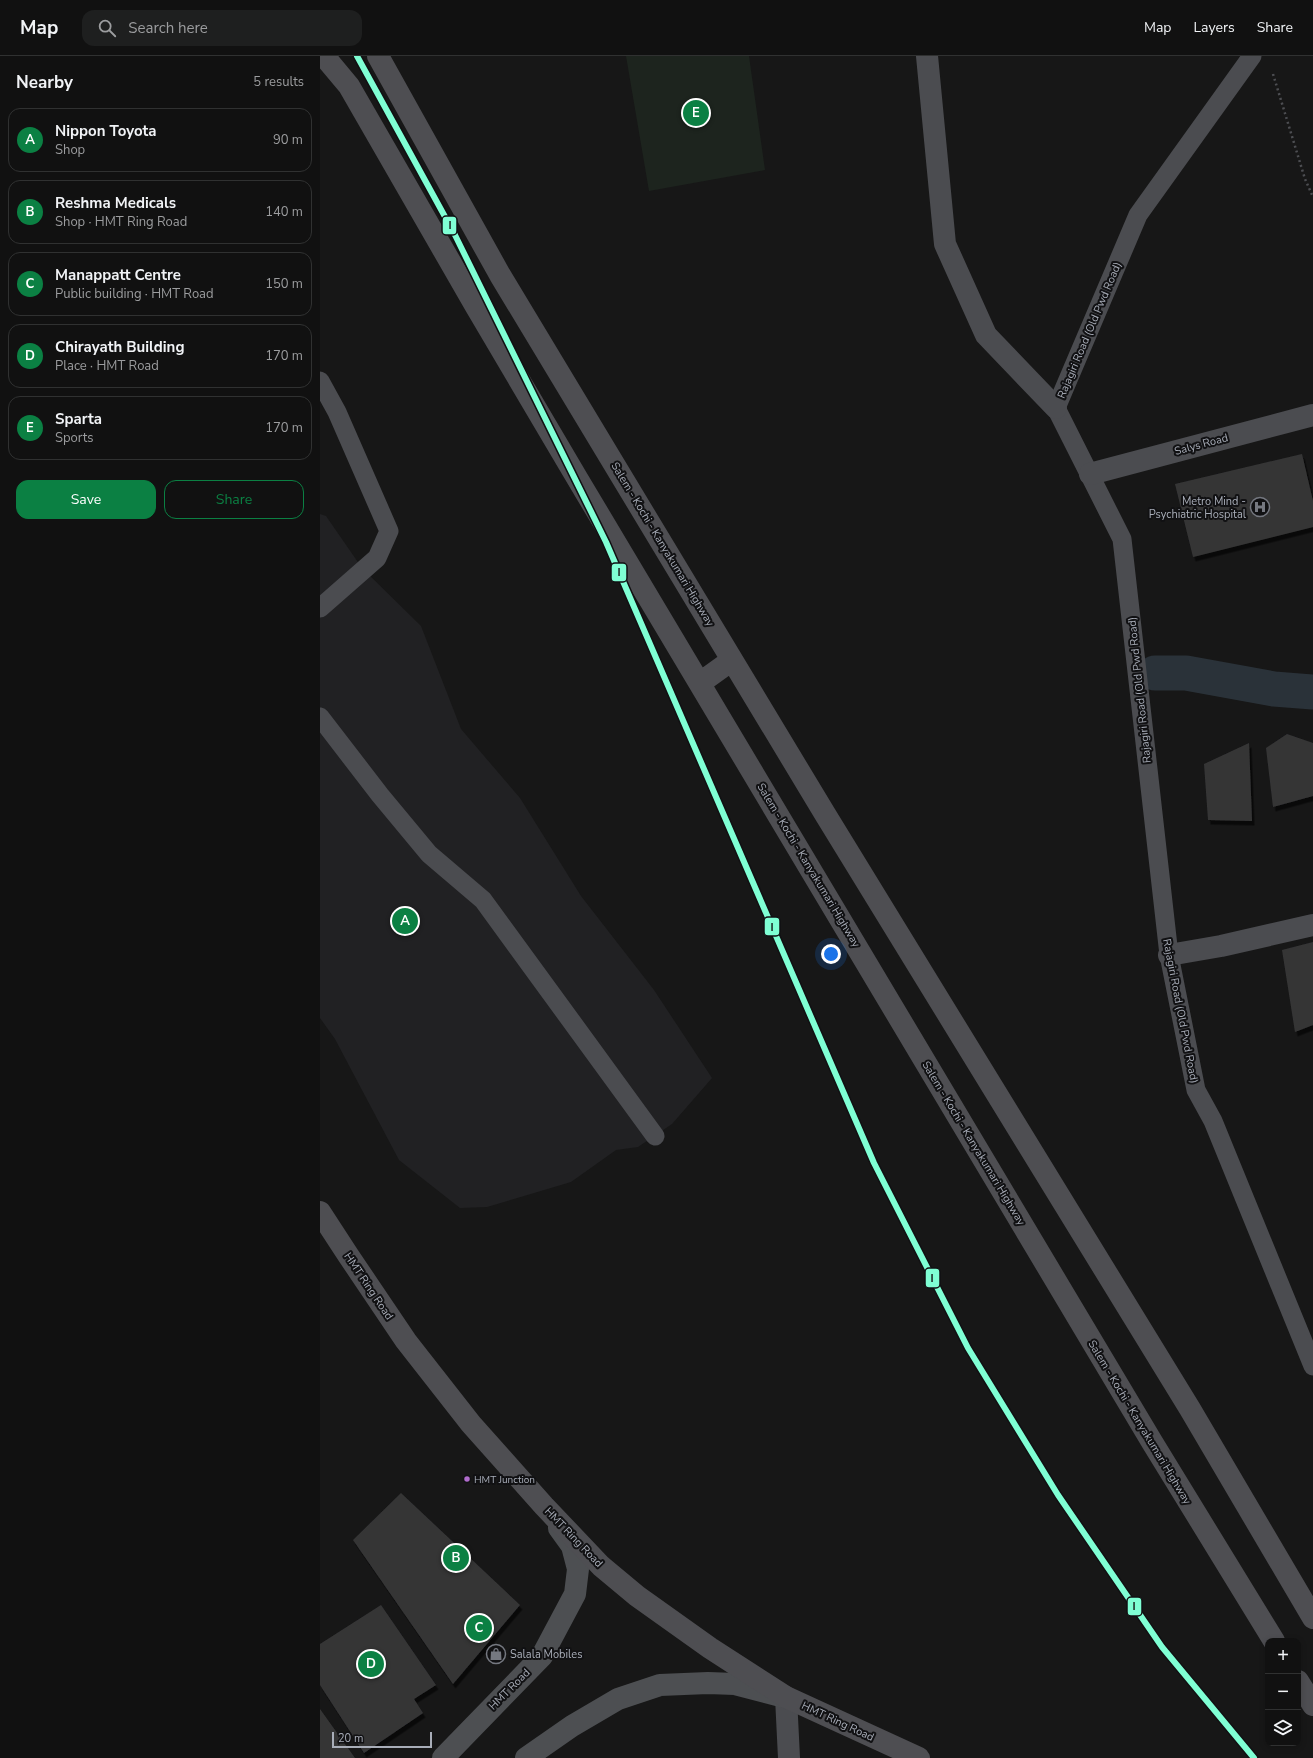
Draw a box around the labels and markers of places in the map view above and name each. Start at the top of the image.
pin: E [683,98,709,128]
place label: Metro Mind - Psychiatric Hospital [1149,494,1247,522]
hospital icon: Metro Mind - Psychiatric Hospital [1249,496,1271,518]
pin: A [392,906,418,936]
place label: HMT Junction [474,1473,535,1487]
marker: HMT Junction [462,1474,472,1484]
pin: B [443,1543,469,1573]
pin: C [466,1613,492,1643]
shop icon: Salala Mobiles [485,1643,507,1665]
place label: Salala Mobiles [510,1647,582,1662]
pin: D [358,1649,384,1679]

